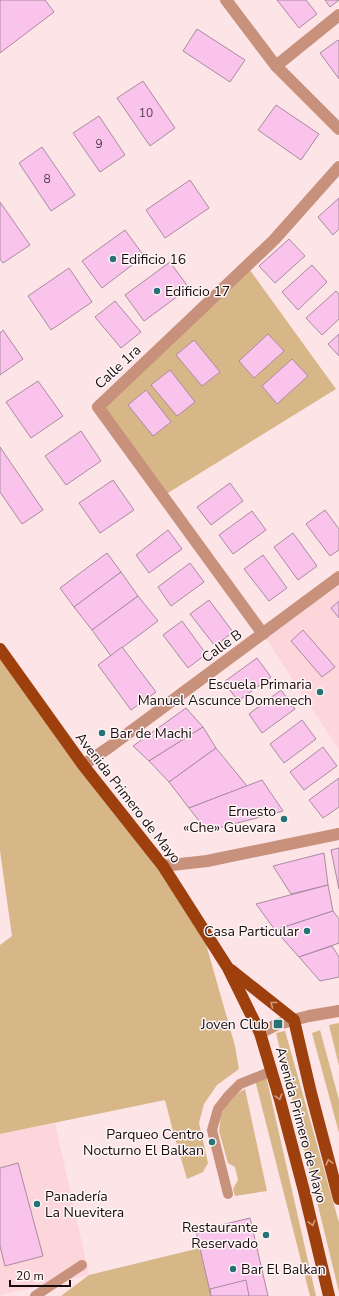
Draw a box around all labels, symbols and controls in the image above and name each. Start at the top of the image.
house number: 10 [139,105,153,121]
house number: 9 [95,136,103,152]
house number: 8 [43,171,51,187]
place label: Edificio 16 [121,250,186,269]
marker: Edificio 16 [108,254,118,264]
place label: Edificio 17 [165,282,230,301]
marker: Edificio 17 [152,286,162,296]
street label: Calle 1ra [91,341,145,393]
street label: Calle B [198,625,246,667]
place label: Escuela Primaria Manuel Ascunce Domenech [138,675,312,710]
marker: Escuela Primaria Manuel Ascunce Domenech [315,687,325,697]
place label: Bar de Machi [110,724,192,743]
marker: Bar de Machi [97,728,107,738]
street label: Avenida Primero de Mayo [71,729,185,867]
place label: Ernesto «Che» Guevara [183,802,276,837]
marker: Ernesto «Che» Guevara [279,814,289,824]
place label: Casa Particular [204,922,299,941]
marker: Casa Particular [302,926,312,936]
one-way arrow [271,1002,278,1009]
place label: Joven Club [200,1015,269,1034]
marker: Joven Club [272,1018,284,1030]
street label: Avenida Primero de Mayo [271,1045,331,1205]
one-way arrow [274,1094,283,1101]
place label: Parqueo Centro Nocturno El Balkan [83,1125,204,1160]
marker: Parqueo Centro Nocturno El Balkan [207,1137,217,1147]
one-way arrow [325,1158,334,1165]
place label: Panadería La Nuevitera [45,1187,124,1222]
marker: Panadería La Nuevitera [32,1199,42,1209]
place label: Restaurante Reservado [182,1218,258,1253]
one-way arrow [308,1220,316,1226]
marker: Restaurante Reservado [261,1230,271,1240]
place label: Bar El Balkan [241,1260,326,1279]
scale bar [10,1262,70,1288]
marker: Bar El Balkan [228,1264,238,1274]
text: 20 m [16,1268,44,1284]

